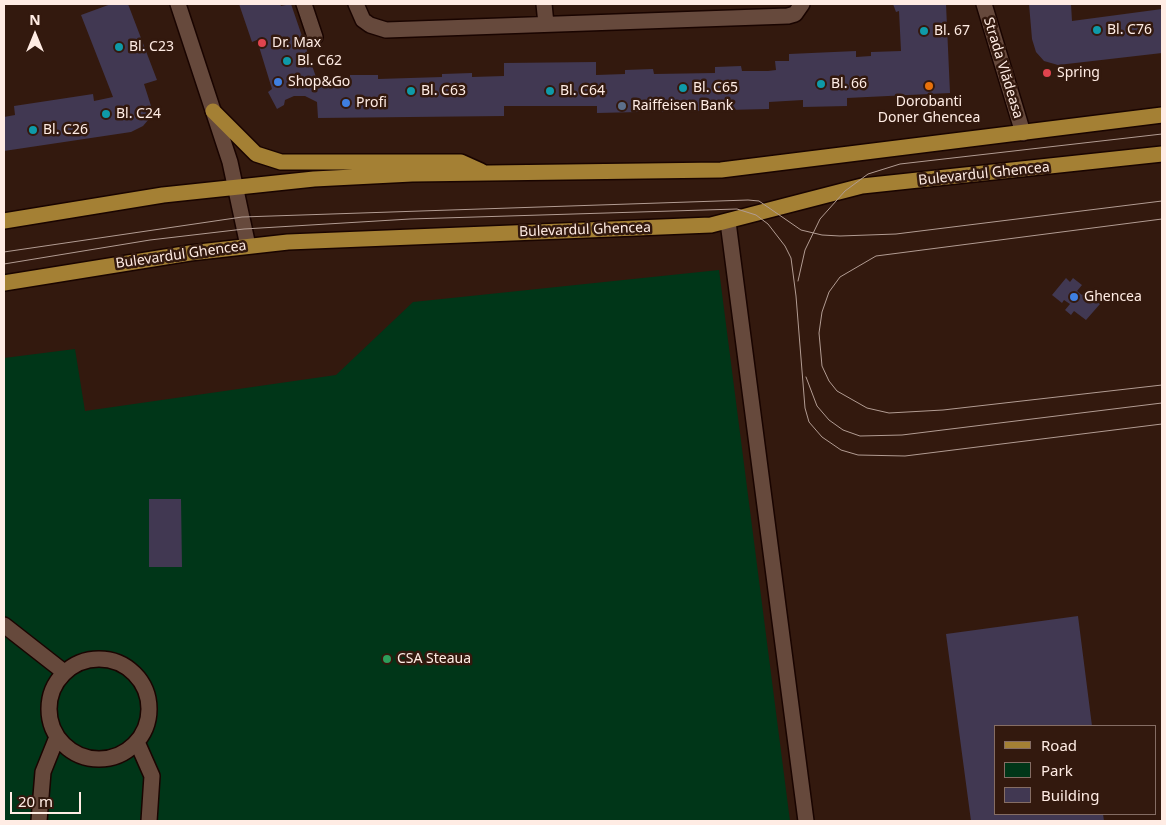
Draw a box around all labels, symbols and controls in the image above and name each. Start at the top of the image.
north arrow [10,10,60,60]
text: N [29,10,41,29]
street label: Strada Vlădeasa [980,15,1026,121]
place label: Bl. C76 [1107,22,1152,38]
place label: Bl. 67 [934,23,970,39]
marker: Bl. C76 [1091,24,1103,36]
marker: Bl. 67 [918,25,930,37]
place label: Dr. Max [272,35,321,51]
marker: Dr. Max [256,37,268,49]
place label: Bl. C23 [129,39,174,55]
marker: Bl. C23 [113,41,125,53]
place label: Bl. C62 [297,53,342,69]
marker: Bl. C62 [281,55,293,67]
place label: Spring [1057,65,1100,81]
marker: Spring [1041,67,1053,79]
place label: Shop&Go [288,74,350,90]
marker: Shop&Go [272,76,284,88]
place label: Bl. 66 [831,76,867,92]
marker: Bl. 66 [815,78,827,90]
place label: Bl. C65 [693,80,738,96]
marker: Dorobanti Doner Ghencea [923,80,935,92]
marker: Bl. C65 [677,82,689,94]
place label: Bl. C63 [421,83,466,99]
place label: Bl. C64 [560,83,605,99]
marker: Bl. C63 [405,85,417,97]
marker: Bl. C64 [544,85,556,97]
place label: Dorobanti Doner Ghencea [878,94,980,126]
place label: Profi [356,95,387,111]
marker: Profi [340,97,352,109]
place label: Raiffeisen Bank [632,98,733,114]
marker: Raiffeisen Bank [616,100,628,112]
place label: Bl. C24 [116,106,161,122]
marker: Bl. C24 [100,108,112,120]
place label: Bl. C26 [43,122,88,138]
marker: Bl. C26 [27,124,39,136]
street label: Bulevardul Ghencea [918,159,1050,189]
street label: Bulevardul Ghencea [519,219,651,241]
street label: Bulevardul Ghencea [115,238,247,272]
place label: Ghencea [1084,289,1142,305]
marker: Ghencea [1068,291,1080,303]
place label: CSA Steaua [397,651,471,667]
marker: CSA Steaua [381,653,393,665]
legend [994,725,1156,815]
text: Road [1041,735,1077,755]
text: Park [1041,760,1073,780]
scale bar [12,782,84,814]
text: Building [1041,785,1099,805]
text: 20 m [18,791,53,811]

